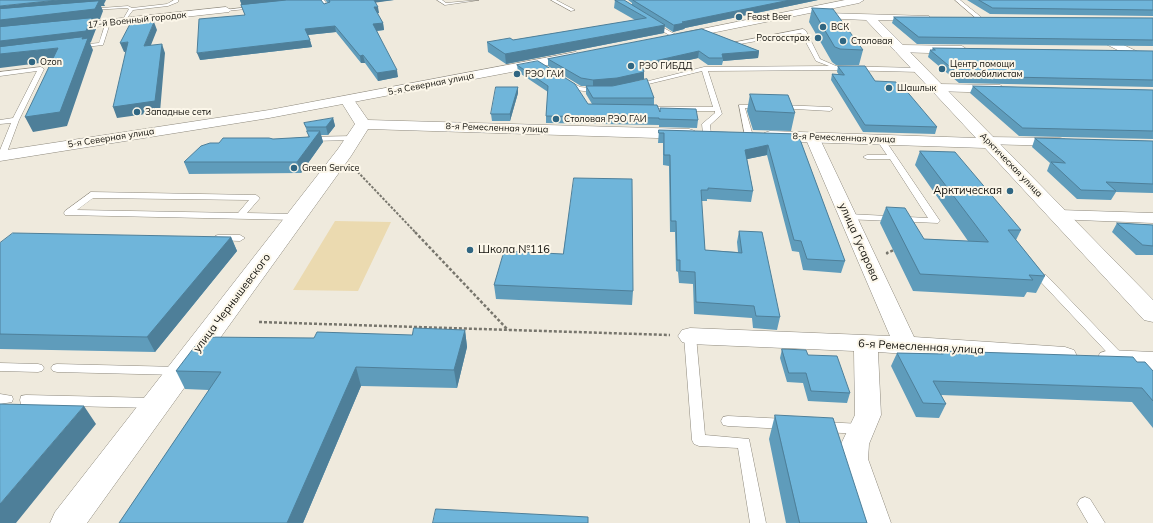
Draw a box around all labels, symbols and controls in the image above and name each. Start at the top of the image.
street label: 17-й Военный городок [87,9,187,31]
marker: Feast Beer [734,12,744,22]
place label: Feast Beer [747,12,791,22]
marker: ВСК [818,22,828,32]
place label: ВСК [831,22,849,32]
place label: Росгосстрах [756,33,810,43]
marker: Росгосстрах [813,33,823,43]
marker: Столовая [838,36,848,46]
place label: Столовая [851,36,892,46]
marker: Ozon [27,57,37,67]
place label: Ozon [40,57,62,67]
place label: Центр помощи автомобилистам [950,59,1023,80]
marker: РЭО ГИБДД [626,61,636,71]
place label: РЭО ГИБДД [639,61,692,71]
marker: Центр помощи автомобилистам [937,64,947,74]
marker: РЭО ГАИ [512,69,522,79]
place label: РЭО ГАИ [525,69,564,79]
street label: 5-я Северная улица [387,70,475,98]
marker: Шашлык [884,83,894,93]
place label: Шашлык [897,83,936,93]
marker: Западные сети [132,107,142,117]
place label: Западные сети [145,107,211,117]
marker: Столовая РЭО ГАИ [551,114,561,124]
place label: Столовая РЭО ГАИ [564,114,647,124]
street label: 8-я Ремесленная улица [445,121,549,135]
street label: 5-я Северная улица [67,126,155,150]
street label: 8-я Ремесленная улица [792,131,896,145]
street label: Арктическая улица [978,131,1044,199]
marker: Green Service [289,163,299,173]
place label: Green Service [302,163,359,173]
place label: Арктическая [933,184,1002,198]
marker: Арктическая [1005,186,1015,196]
street label: улица Гусарова [836,201,882,283]
place label: Школа №116 [478,243,550,257]
marker: Школа №116 [465,245,475,255]
street label: улица Чернышевского [190,251,274,355]
street label: 6-я Ремесленная улица [858,337,984,357]

